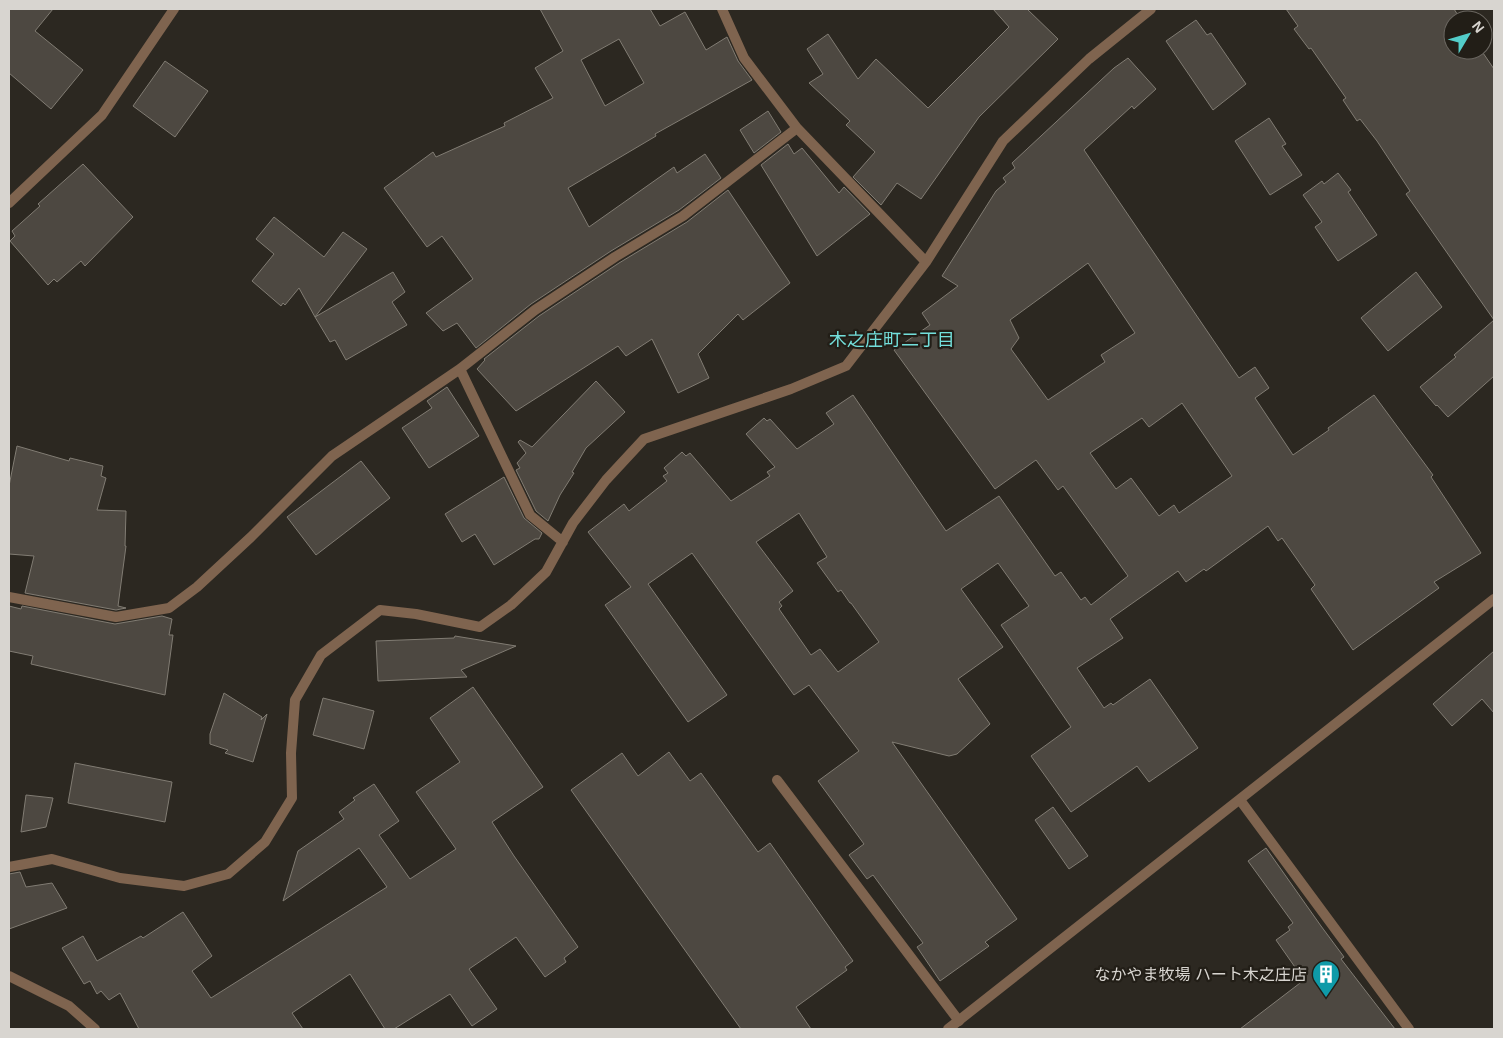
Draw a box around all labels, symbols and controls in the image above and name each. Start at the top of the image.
north arrow [1443,10,1493,60]
text: N [1469,18,1488,36]
district label: 木之庄町二丁目 [829,330,955,350]
building icon: なかやま牧場 ハート木之庄店 [1311,959,1341,998]
place label: なかやま牧場 ハート木之庄店 [1095,966,1307,983]

